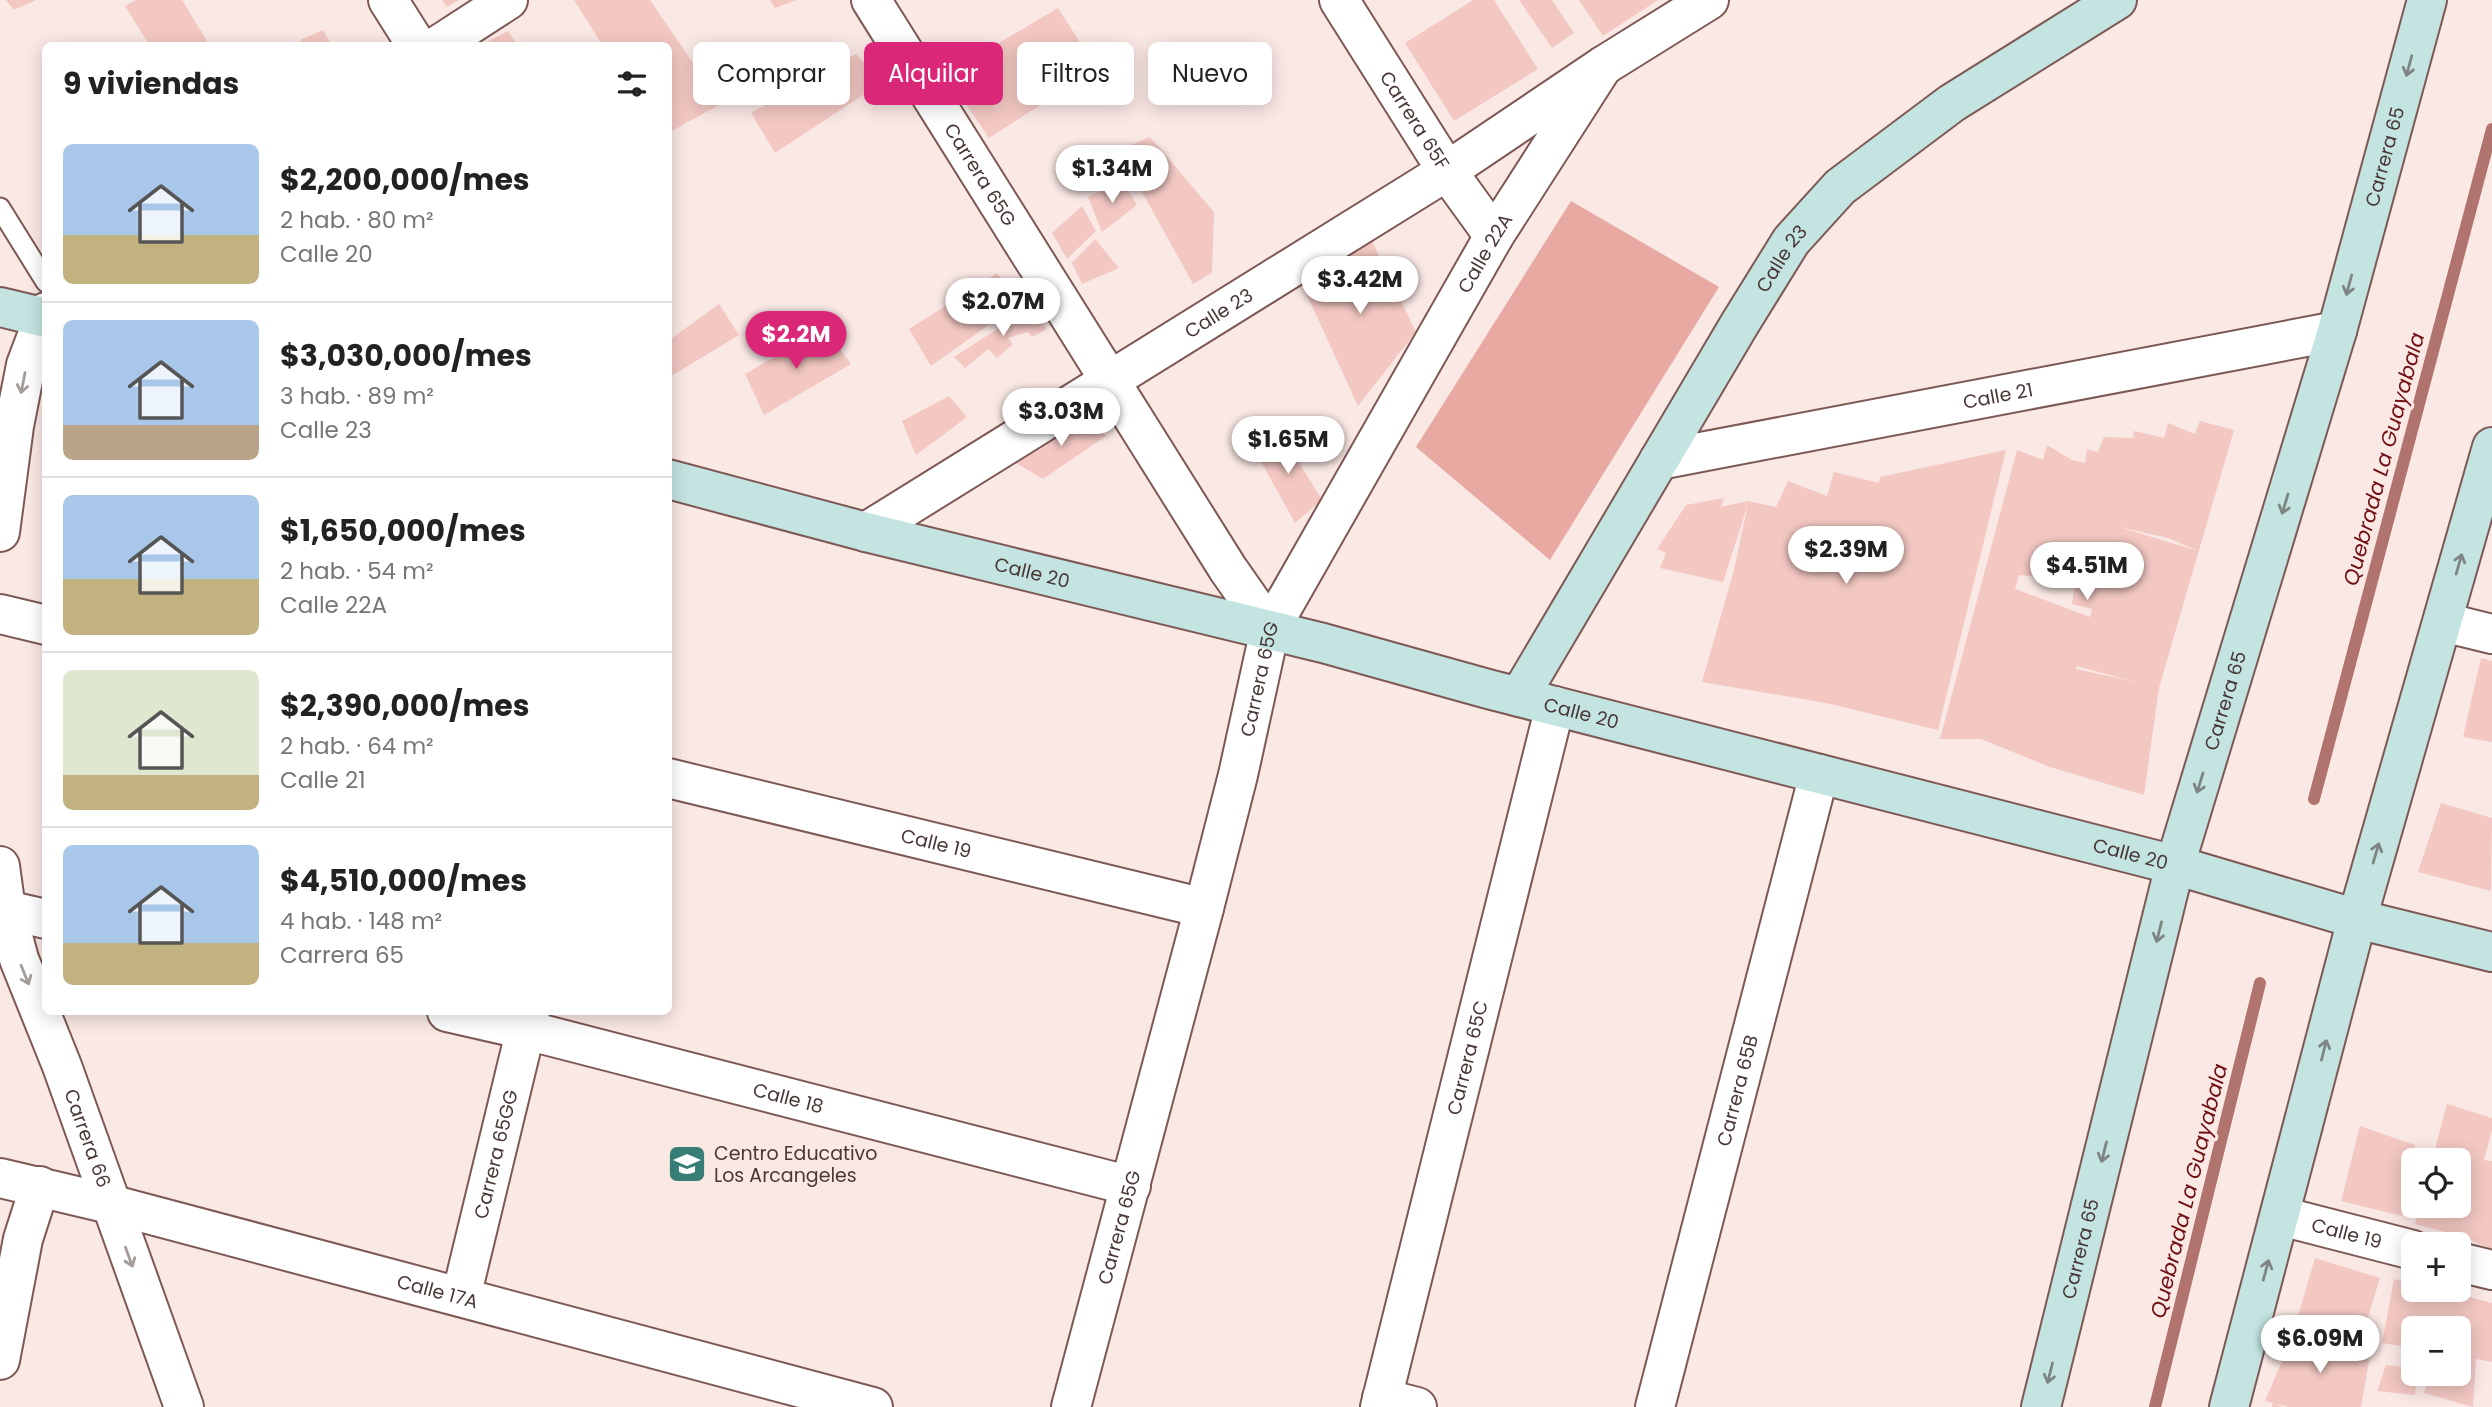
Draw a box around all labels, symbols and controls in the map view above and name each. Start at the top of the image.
chip: Comprar [693,42,850,105]
chip: Alquilar [864,42,1003,105]
chip: Filtros [1017,42,1134,105]
chip: Nuevo [1148,42,1272,105]
one-way arrow [2402,54,2415,77]
text: 9 viviendas [63,62,239,105]
icon: filters [613,65,651,103]
street label: Carrera 65F [1373,66,1456,175]
street label: Carrera 65 [2358,104,2411,210]
street label: Carrera 65G [937,118,1023,232]
pin: $1.34M [1055,146,1169,205]
text: $1.34M [1072,152,1152,184]
text: $2,200,000/mes [280,158,530,201]
icon: home [119,172,203,256]
text: 2 hab. · 80 m² [280,204,434,236]
street label: Calle 22A [1451,208,1519,298]
street label: Calle 23 [1749,219,1813,298]
text: Calle 20 [280,238,373,270]
pin: $3.42M [1303,256,1417,316]
text: $3.42M [1317,263,1403,295]
one-way arrow [2342,274,2355,296]
pin: $2.07M [946,278,1060,338]
street label: Calle 23 [1179,282,1258,345]
text: $2.07M [961,285,1045,317]
pin: $2.2M [747,312,845,371]
text: $2.2M [762,318,831,350]
water label: Quebrada La Guayabala [2336,329,2431,589]
text: $3,030,000/mes [280,334,532,377]
icon: home [119,348,203,432]
one-way arrow [15,371,29,394]
street label: Calle 21 [1961,376,2035,416]
text: 3 hab. · 89 m² [280,380,434,412]
pin: $3.03M [1004,388,1118,448]
text: $3.03M [1018,395,1104,427]
text: Calle 23 [280,414,372,446]
pin: $1.65M [1231,416,1345,476]
text: $1.65M [1248,423,1328,455]
one-way arrow [2277,492,2290,514]
text: $1,650,000/mes [280,509,526,552]
icon: home [119,523,203,607]
pin: $2.39M [1789,526,1903,586]
text: $2.39M [1804,533,1888,565]
pin: $4.51M [2030,542,2144,602]
text: $4.51M [2046,549,2128,581]
street label: Calle 20 [992,551,1073,595]
one-way arrow [2453,553,2466,576]
text: 2 hab. · 54 m² [280,555,434,587]
text: Calle 22A [280,589,387,621]
street label: Carrera 65G [1234,616,1286,739]
street label: Carrera 65 [2198,648,2253,754]
text: $2,390,000/mes [280,684,530,727]
street label: Calle 20 [1541,691,1622,736]
icon: home [119,698,203,782]
text: 2 hab. · 64 m² [280,730,434,762]
text: Calle 21 [280,764,366,796]
one-way arrow [2192,772,2205,794]
street label: Calle 19 [898,822,974,865]
street label: Calle 20 [2090,832,2171,877]
one-way arrow [2371,842,2384,864]
text: $4,510,000/mes [280,859,527,902]
icon: home [119,873,203,957]
text: 4 hab. · 148 m² [280,905,442,937]
one-way arrow [2152,920,2165,942]
text: Carrera 65 [280,939,404,971]
one-way arrow [20,964,33,985]
street label: Carrera 65C [1440,998,1495,1118]
street label: Carrera 65B [1710,1032,1765,1149]
one-way arrow [2318,1039,2331,1061]
water label: Quebrada La Guayabala [2143,1061,2234,1321]
street label: Calle 18 [750,1076,826,1120]
street label: Carrera 66 [57,1085,117,1191]
street label: Carrera 65GG [467,1087,525,1222]
place label: Centro Educativo Los Arcangeles [714,1140,877,1189]
one-way arrow [2097,1141,2110,1163]
school or university icon: Centro Educativo Los Arcangeles [666,1143,708,1185]
map controls [2401,1148,2471,1386]
button: locate [2401,1148,2471,1218]
street label: Carrera 65G [1091,1167,1148,1288]
street label: Carrera 65 [2055,1196,2106,1302]
street label: Calle 19 [2309,1211,2385,1255]
button: + [2401,1232,2471,1302]
one-way arrow [124,1246,137,1268]
one-way arrow [2260,1259,2273,1282]
street label: Calle 17A [394,1268,481,1315]
pin: $6.09M [2263,1316,2377,1375]
button: − [2401,1316,2471,1386]
text: $6.09M [2277,1322,2363,1354]
one-way arrow [2042,1361,2056,1384]

